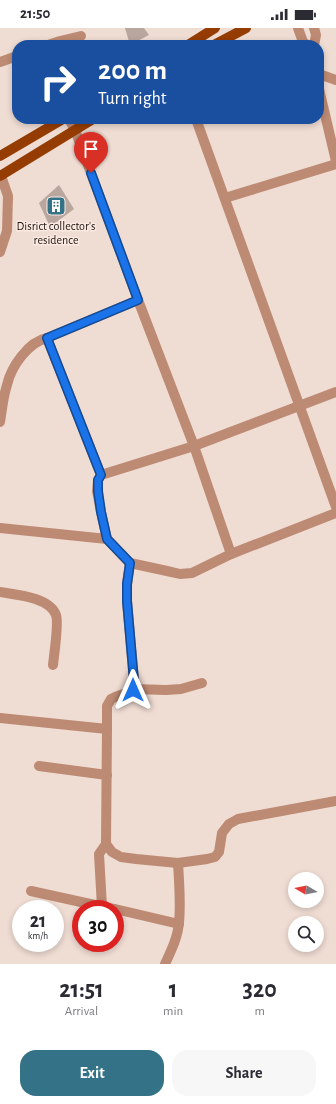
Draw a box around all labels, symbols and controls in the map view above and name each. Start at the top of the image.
text: 21:50 [20,6,50,21]
icon: right [32,56,84,108]
text: 200 m [98,57,167,85]
text: Turn right [98,90,167,108]
pin [74,132,108,173]
icon: arrive [80,138,102,160]
building icon: Disrict collector's residence [45,195,67,217]
place label: Disrict collector's residence [17,220,95,246]
position arrow [112,669,154,711]
north arrow [288,872,324,908]
map controls [288,872,324,952]
speed limit sign: 30 [72,900,124,952]
text: 21 [30,911,46,931]
button: search [288,916,324,952]
text: km/h [28,931,48,941]
text: 21:51 [59,978,104,1002]
text: 1 [169,978,177,1002]
text: 320 [243,978,277,1002]
text: Arrival [65,1005,98,1018]
text: min [163,1005,183,1018]
text: m [254,1005,265,1018]
button: Exit [20,1050,164,1096]
button: Share [172,1050,316,1096]

